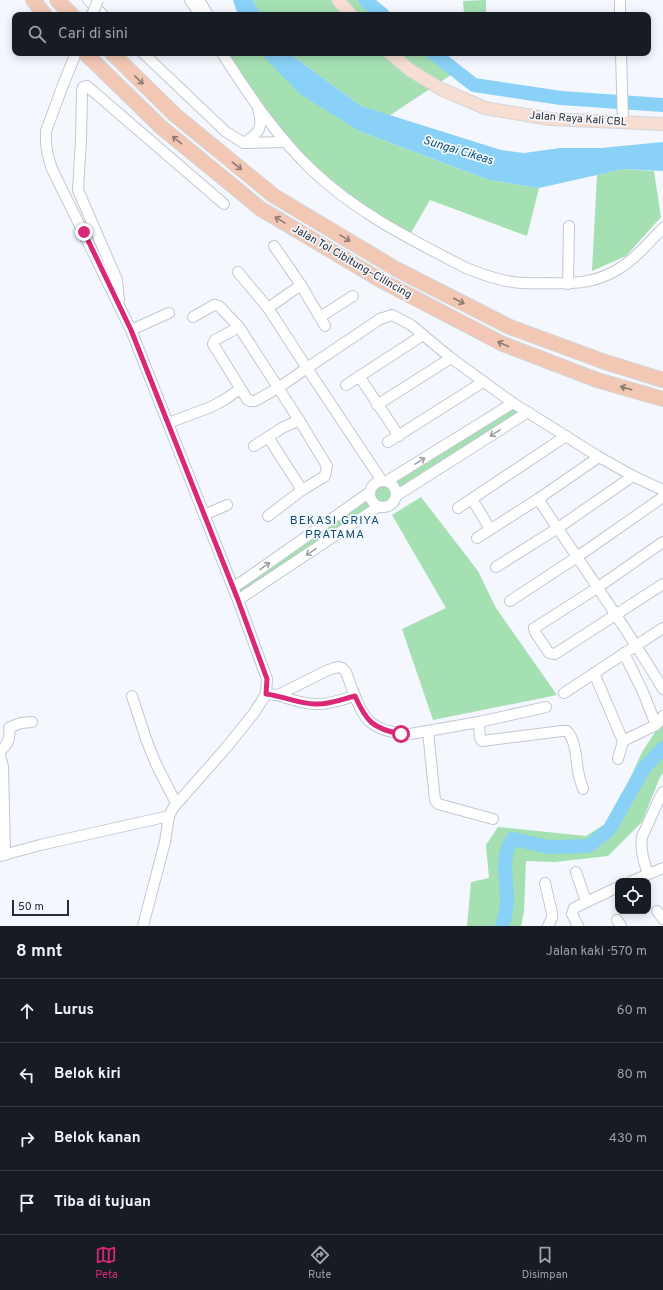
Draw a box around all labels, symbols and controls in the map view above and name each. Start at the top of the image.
search box [12,12,651,56]
icon: search [26,23,48,45]
text: Cari di sini [58,25,128,44]
one-way arrow [134,75,144,85]
street label: Jalan Raya Kali CBL [529,109,627,129]
water label: Sungai Cikeas [421,133,495,169]
one-way arrow [172,136,183,144]
one-way arrow [232,161,243,170]
one-way arrow [275,216,286,224]
street label: Jalan Tol Cibitung–Cilincing [290,222,414,302]
route end [75,223,93,241]
one-way arrow [339,235,351,243]
one-way arrow [452,297,464,305]
one-way arrow [498,340,510,347]
one-way arrow [619,384,632,391]
one-way arrow [490,429,501,437]
one-way arrow [414,456,426,464]
district label: BEKASI GRIYA PRATAMA [290,513,380,543]
one-way arrow [305,548,316,556]
one-way arrow [260,562,271,570]
route start [392,725,410,743]
map controls [615,878,651,914]
button: locate [615,878,651,914]
scale bar [12,898,69,917]
text: 50 m [18,900,44,914]
text: 8 mnt [16,941,62,963]
text: Jalan kaki · 570 m [546,944,647,960]
icon: ahead [16,1000,38,1022]
text: Lurus [54,1001,94,1020]
text: 60 m [617,1003,647,1019]
icon: left [16,1064,38,1086]
text: Belok kiri [54,1065,121,1084]
text: 80 m [617,1067,647,1083]
icon: right [16,1128,38,1150]
text: Belok kanan [54,1129,141,1148]
text: 430 m [609,1131,647,1147]
icon: arrive [16,1192,38,1214]
text: Tiba di tujuan [54,1193,151,1212]
tab: Peta [95,1244,118,1282]
tab: Rute [308,1244,331,1282]
tab: Disimpan [522,1244,568,1282]

